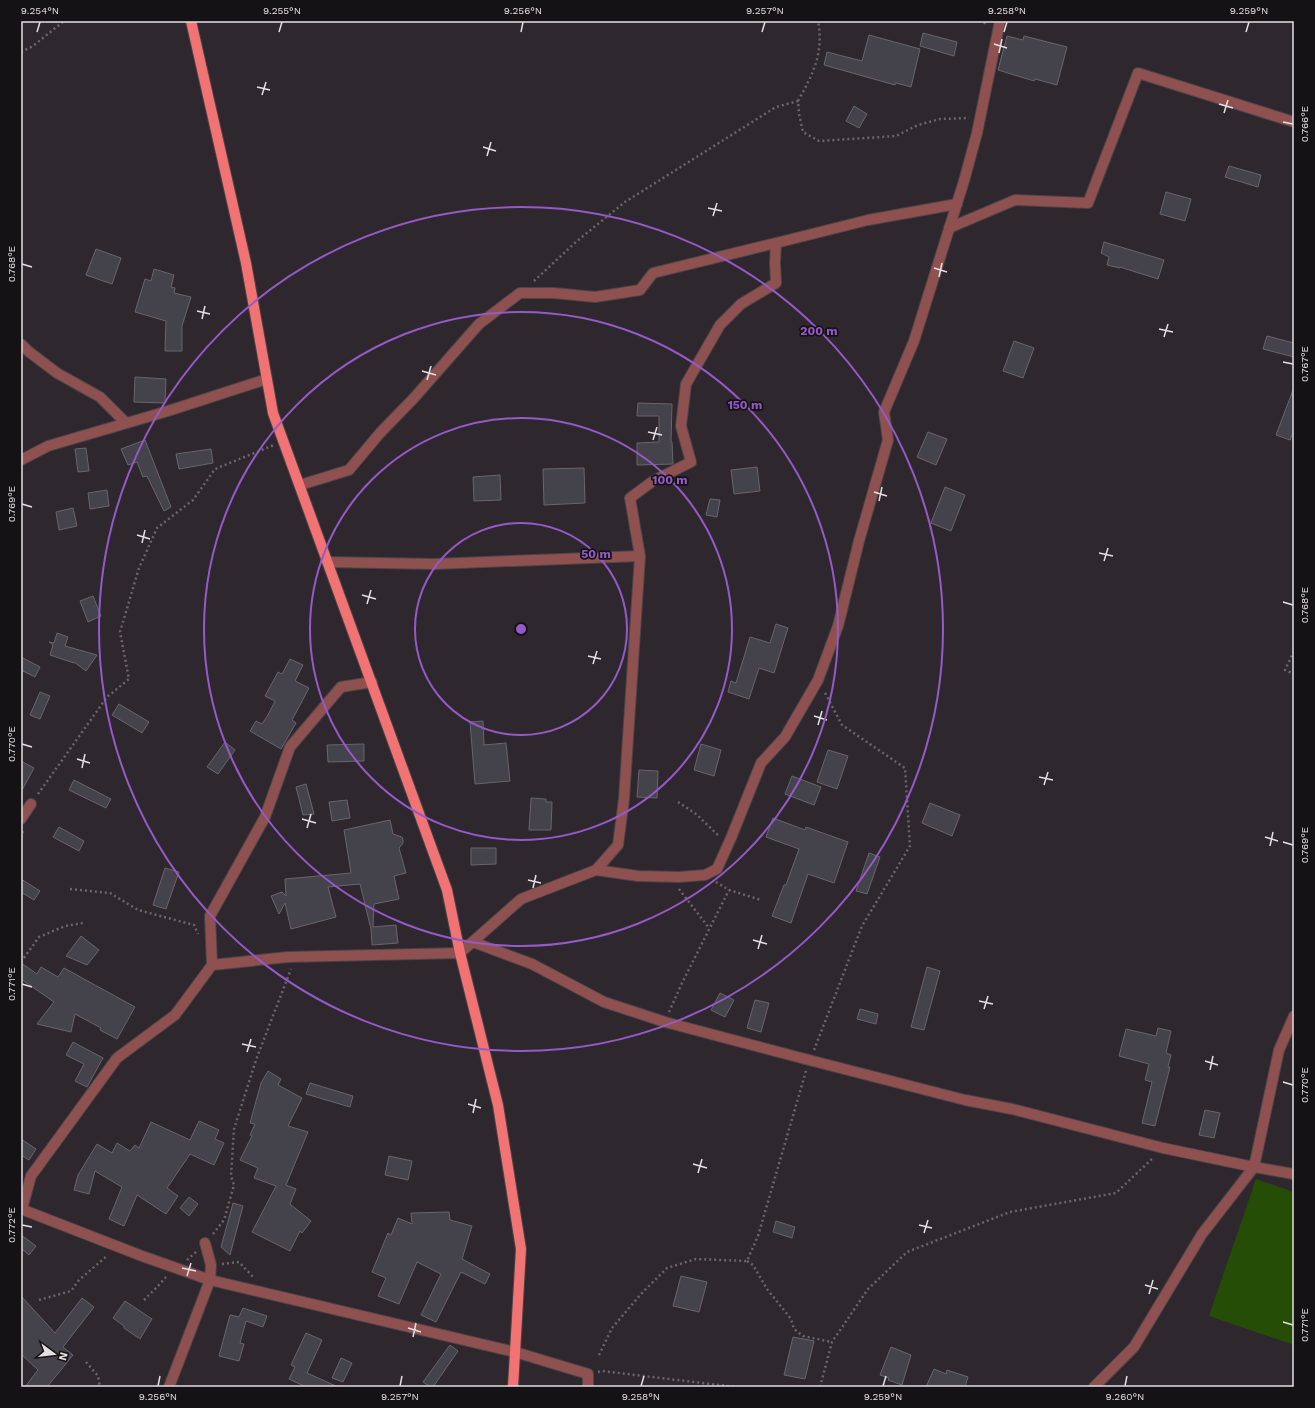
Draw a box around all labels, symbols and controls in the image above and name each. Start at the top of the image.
text: 9.254°N [21,5,59,16]
text: 9.255°N [263,5,301,16]
text: 9.256°N [504,5,542,16]
text: 9.257°N [746,5,784,16]
text: 9.258°N [988,5,1026,16]
text: 9.259°N [1230,5,1268,16]
text: 0.766°E [1299,106,1310,142]
text: 0.768°E [6,246,17,282]
text: 200 m [800,324,838,338]
text: 0.767°E [1299,346,1310,382]
text: 150 m [728,398,762,412]
text: 100 m [652,473,688,487]
text: 0.769°E [6,486,17,522]
text: 50 m [581,547,611,561]
text: 0.768°E [1299,587,1310,623]
centre of rings [514,622,528,636]
text: 0.770°E [6,726,17,762]
text: 0.769°E [1299,827,1310,863]
text: 0.771°E [6,967,17,1001]
text: 0.770°E [1299,1067,1310,1103]
text: 0.772°E [6,1207,17,1243]
text: 0.771°E [1299,1308,1310,1342]
north arrow [34,1334,74,1374]
text: N [56,1351,71,1362]
text: 9.256°N [139,1391,177,1402]
text: 9.257°N [381,1391,419,1402]
text: 9.258°N [622,1391,660,1402]
text: 9.259°N [864,1391,902,1402]
text: 9.260°N [1106,1391,1144,1402]

